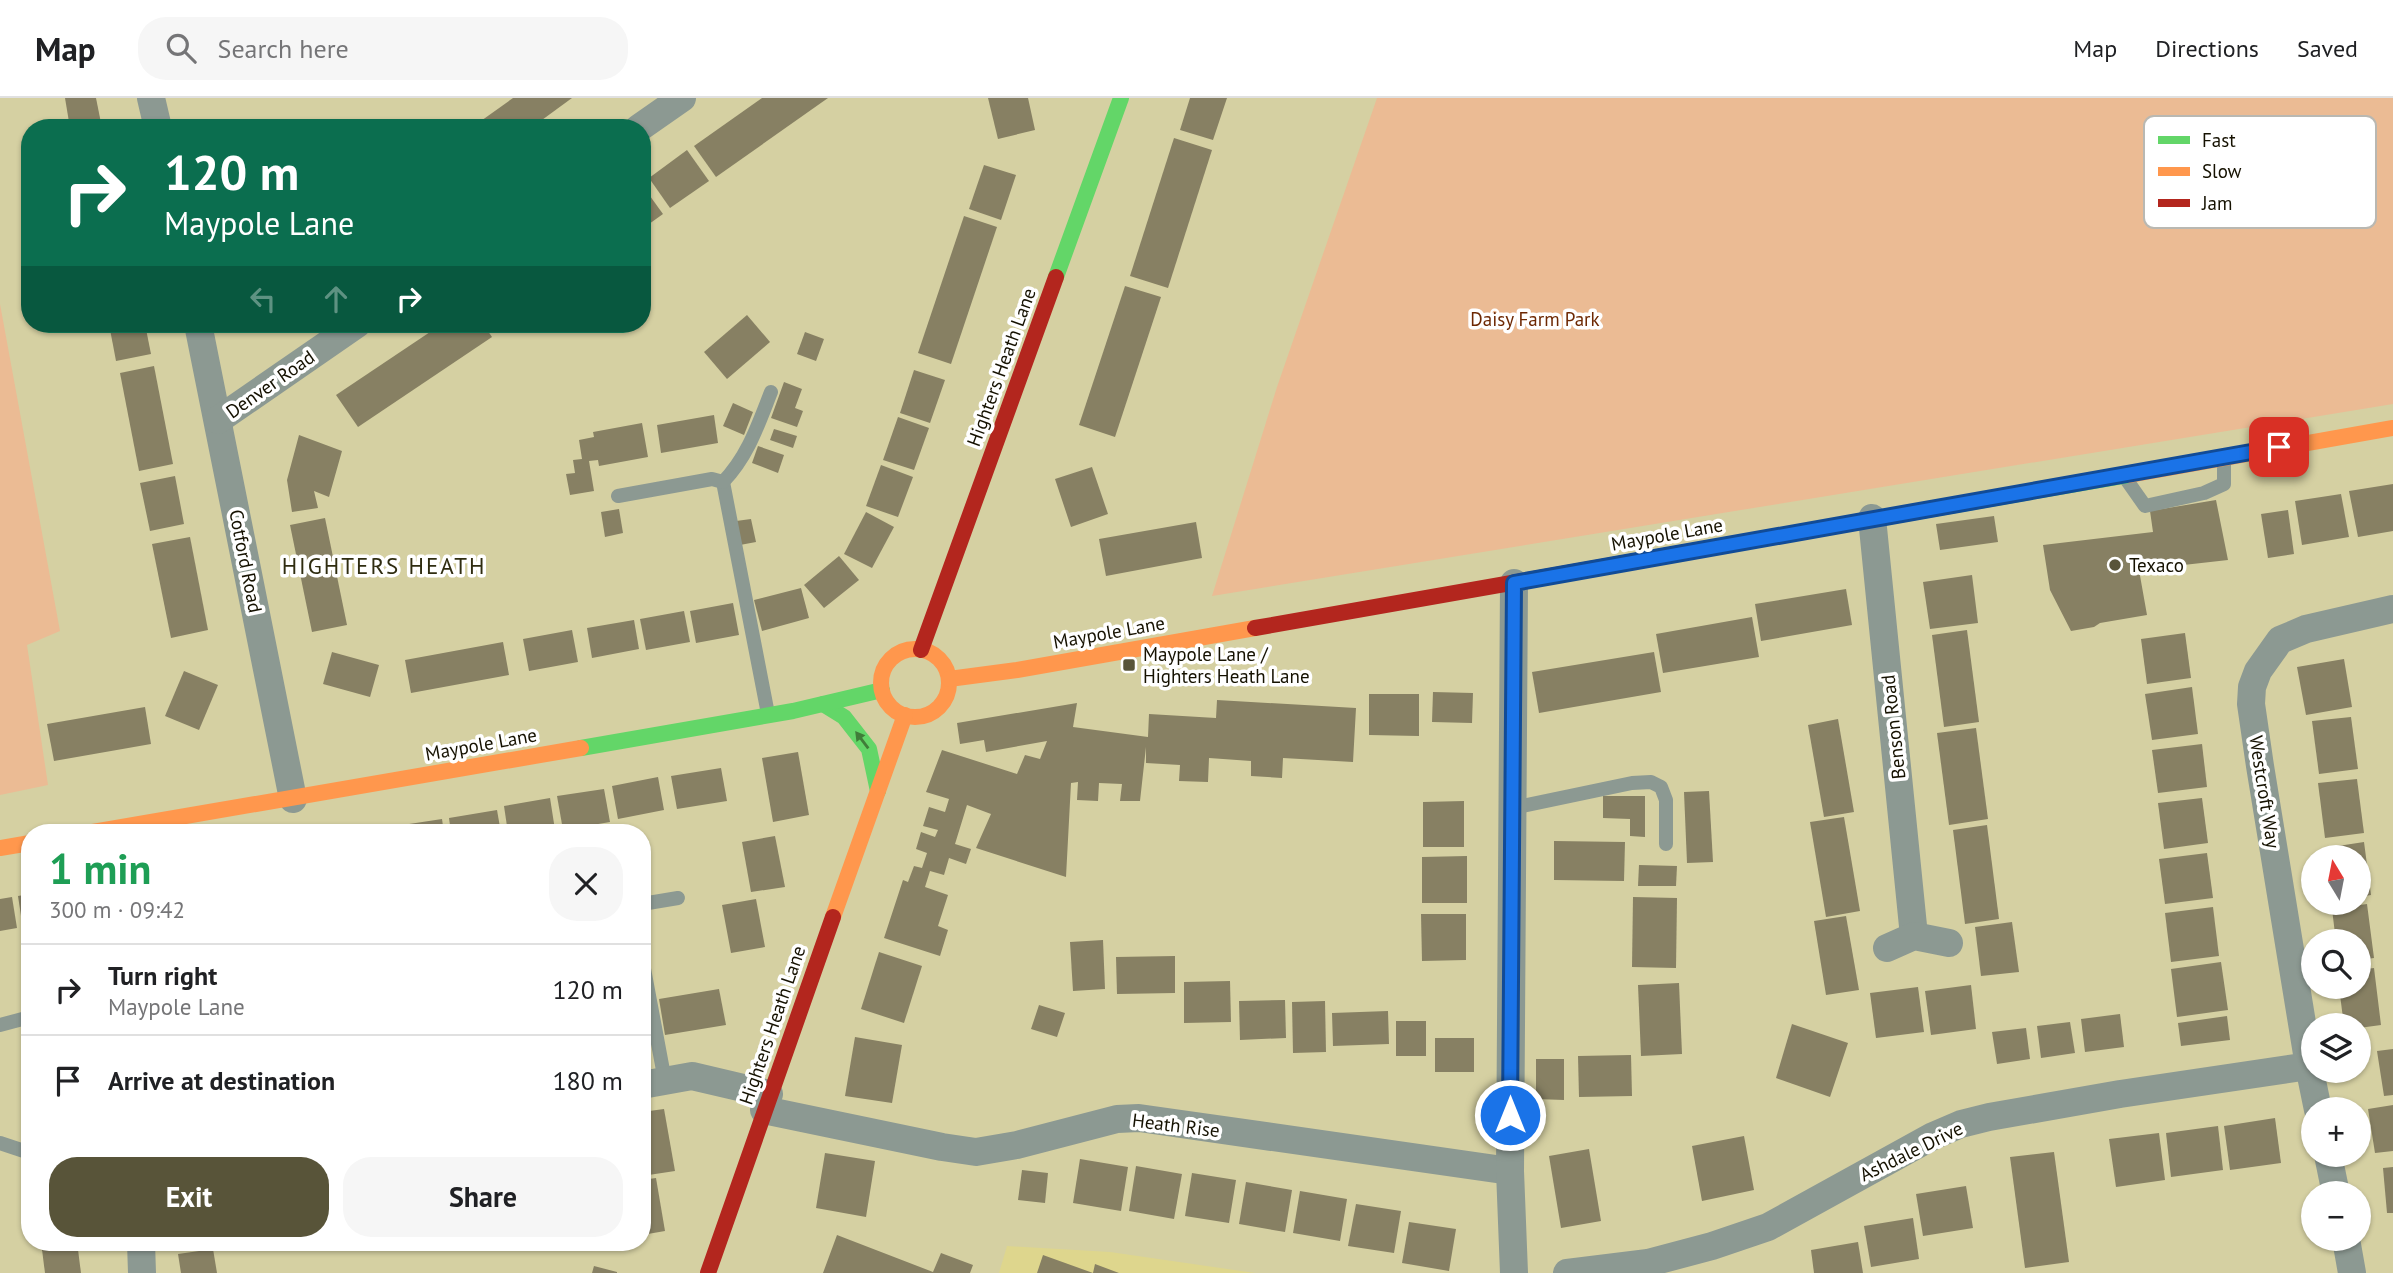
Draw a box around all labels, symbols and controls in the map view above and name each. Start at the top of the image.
search box [138,17,628,80]
text: Map [35,27,96,70]
icon: search [162,29,200,67]
text: Search here [218,32,349,65]
text: Map [2073,33,2117,64]
text: Directions [2155,33,2259,64]
text: Saved [2297,33,2358,64]
legend [2144,116,2376,228]
text: Fast [2202,128,2236,152]
text: 120 m [164,140,299,204]
icon: right [49,147,140,238]
text: Slow [2202,159,2242,183]
text: Jam [2201,191,2232,215]
text: Maypole Lane [164,202,354,244]
icon: left [244,280,282,318]
icon: ahead [317,280,355,318]
icon: right [390,280,428,318]
street label: Highters Heath Lane [961,285,1041,449]
park label: Daisy Farm Park [1470,307,1600,331]
street label: Denver Road [221,345,319,423]
pin [2249,417,2309,477]
icon: arrive [2260,428,2298,466]
street label: Cotford Road [224,507,268,615]
street label: Maypole Lane [1609,512,1725,556]
district label: HIGHTERS HEATH [282,551,486,580]
place label: Texaco [2129,553,2184,577]
marker: Texaco [2107,557,2123,573]
street label: Maypole Lane [1051,610,1167,654]
place label: Maypole Lane / Highters Heath Lane [1143,642,1310,688]
marker: Maypole Lane / Highters Heath Lane [1121,657,1137,673]
street label: Benson Road [1876,674,1910,780]
street label: Maypole Lane [423,722,539,766]
one-way arrow [855,731,869,749]
street label: Westcroft Way [2244,734,2286,850]
text: 1 min [49,841,151,896]
north arrow [2301,845,2371,915]
map controls [2301,845,2371,1251]
button: close [549,847,623,921]
text: 300 m · 09:42 [49,895,185,924]
button: search [2301,929,2371,999]
street label: Highters Heath Lane [734,942,810,1108]
text: Turn right [108,959,217,992]
icon: right [49,971,87,1009]
text: 120 m [552,973,623,1006]
text: Maypole Lane [108,992,245,1021]
button: layers [2301,1013,2371,1083]
icon: arrive [49,1062,87,1100]
text: Arrive at destination [108,1064,335,1097]
text: 180 m [552,1064,623,1097]
position arrow [1473,1078,1547,1152]
button: + [2301,1097,2371,1167]
street label: Heath Rise [1131,1108,1221,1142]
street label: Ashdale Drive [1855,1116,1967,1186]
button: Exit [49,1157,329,1237]
button: Share [343,1157,623,1237]
button: − [2301,1181,2371,1251]

